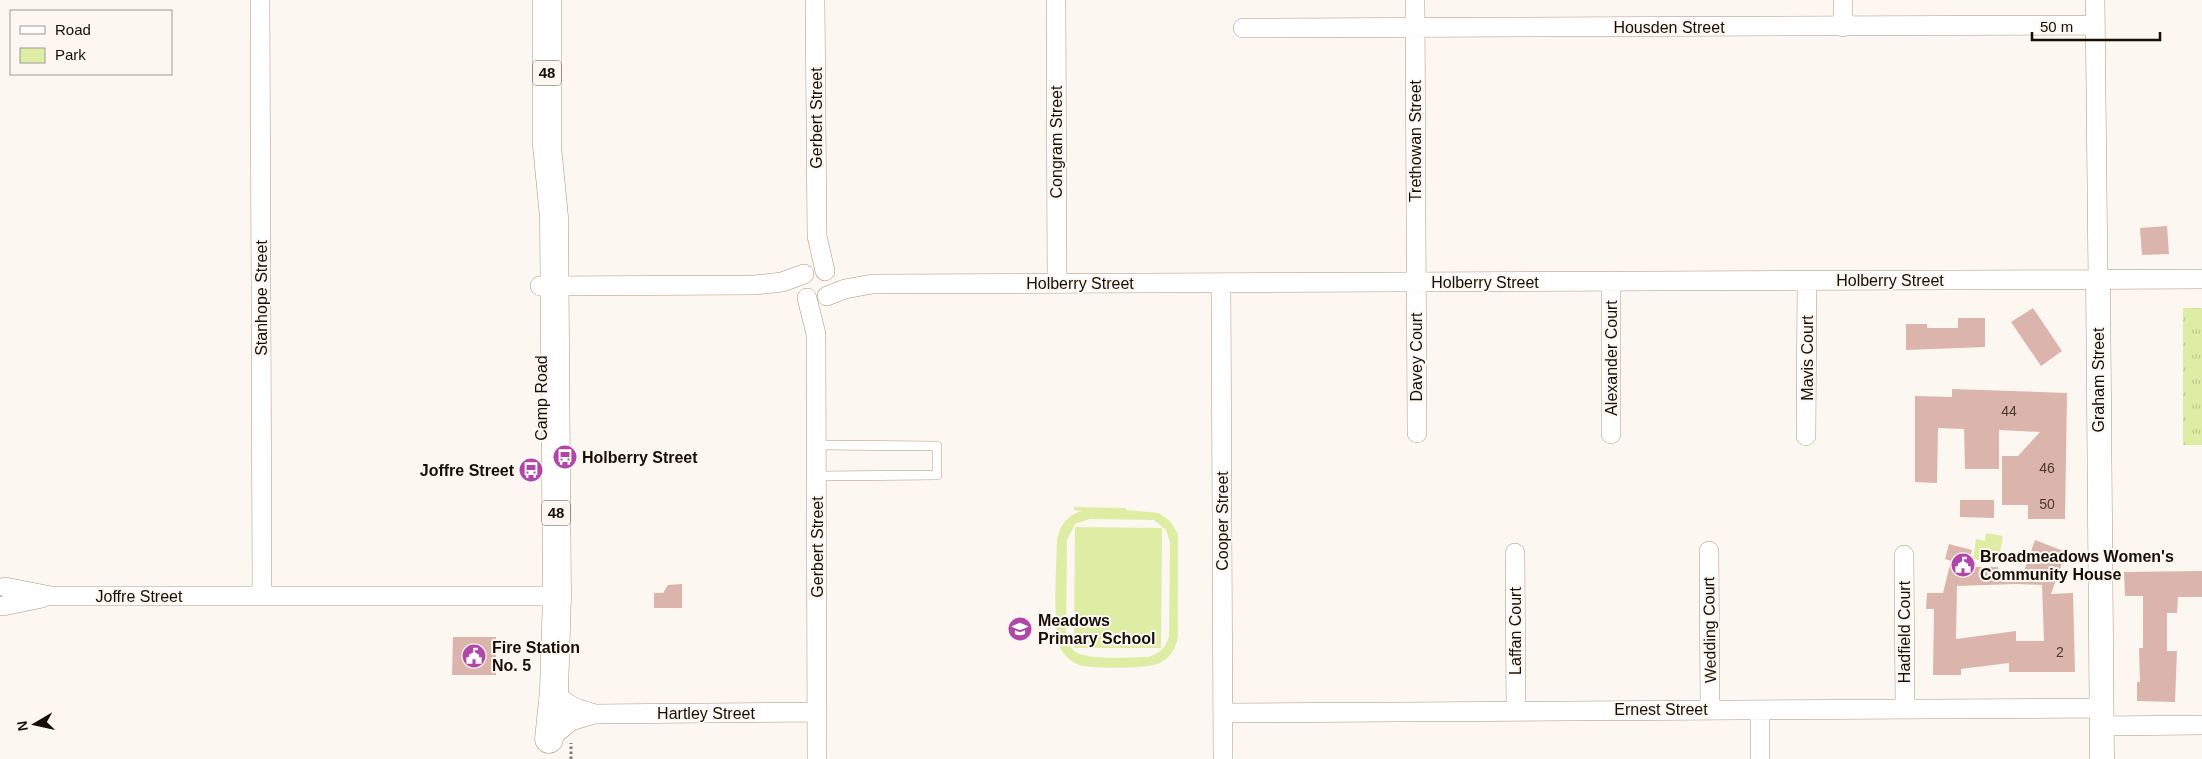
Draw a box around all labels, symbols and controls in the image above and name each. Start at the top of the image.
legend [10,10,172,75]
scale bar [2032,10,2160,42]
text: 50 m [2040,18,2073,35]
street label: Housden Street [1613,19,1725,36]
text: Road [55,21,91,38]
text: Park [55,46,86,63]
road number: 48 [533,60,561,86]
street label: Gerbert Street [808,67,825,169]
street label: Trethowan Street [1407,79,1424,202]
street label: Congram Street [1048,85,1065,198]
street label: Stanhope Street [253,240,270,356]
street label: Holberry Street [1836,272,1944,289]
street label: Holberry Street [1431,274,1539,291]
street label: Holberry Street [1026,275,1134,292]
street label: Alexander Court [1603,300,1620,416]
street label: Davey Court [1408,312,1425,401]
street label: Mavis Court [1799,315,1816,401]
street label: Graham Street [2090,327,2107,432]
street label: Camp Road [533,355,550,441]
house number: 44 [2001,403,2017,419]
bus stop icon: Holberry Street [552,444,578,470]
place label: Holberry Street [582,449,698,466]
bus stop icon: Joffre Street [518,457,544,483]
house number: 46 [2039,460,2055,476]
place label: Joffre Street [420,462,515,479]
street label: Cooper Street [1214,471,1231,571]
street label: Gerbert Street [809,496,826,598]
house number: 50 [2039,496,2055,512]
road number: 48 [542,500,570,526]
place label: Broadmeadows Women's Community House [1980,548,2174,583]
public building icon: Broadmeadows Women's Community House [1950,552,1976,578]
street label: Wedding Court [1700,576,1719,683]
street label: Hadfield Court [1896,580,1913,683]
street label: Laffan Court [1507,587,1524,675]
street label: Joffre Street [96,588,183,605]
place label: Meadows Primary School [1038,612,1155,647]
school or university icon: Meadows Primary School [1007,616,1033,642]
place label: Fire Station No. 5 [492,639,580,674]
public building icon: Fire Station No. 5 [461,643,487,669]
house number: 2 [2056,644,2064,660]
north arrow [10,699,60,749]
street label: Ernest Street [1614,701,1708,718]
street label: Hartley Street [657,705,755,722]
text: N [13,720,31,732]

